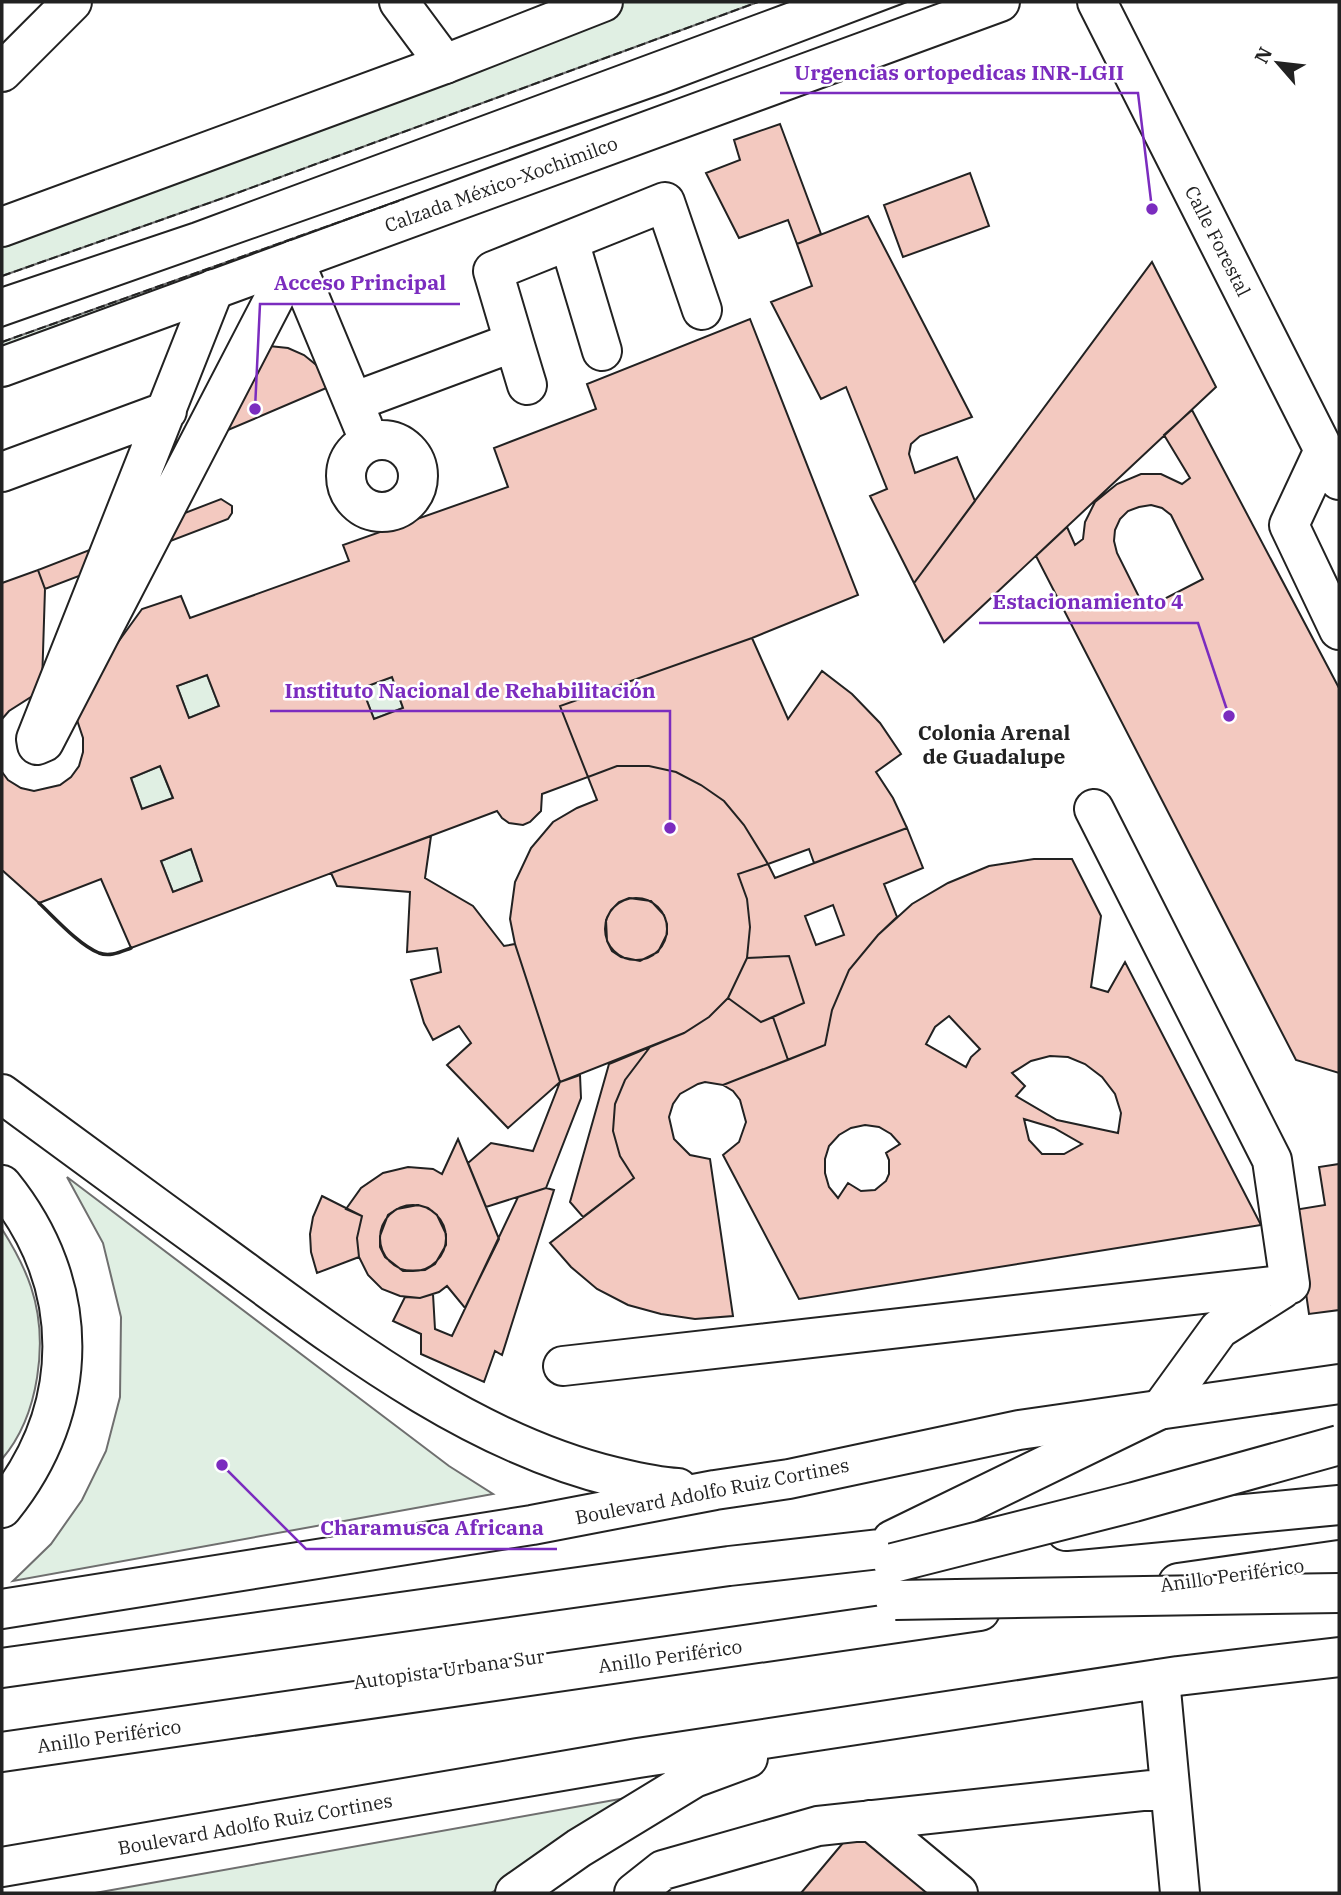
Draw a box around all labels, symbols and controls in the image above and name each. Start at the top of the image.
north arrow [1243,28,1313,98]
text: N [1249,43,1277,67]
callout: Urgencias ortopedicas INR-LGII [780,51,1138,93]
text: Urgencias ortopedicas INR-LGII [794,58,1124,86]
street label: Calzada México-Xochimilco [381,131,621,237]
street label: Calle Forestal [1180,182,1256,301]
callout: Acceso Principal [260,262,460,304]
text: Acceso Principal [274,268,446,296]
callout: Estacionamiento 4 [979,581,1198,623]
text: Estacionamiento 4 [992,587,1184,615]
callout: Instituto Nacional de Rehabilitación [270,669,670,711]
text: Instituto Nacional de Rehabilitación [284,676,656,704]
district label: Colonia Arenal de Guadalupe [918,718,1070,770]
street label: Boulevard Adolfo Ruiz Cortines [573,1453,851,1529]
callout: Charamusca Africana [306,1507,557,1549]
text: Charamusca Africana [320,1513,544,1541]
street label: Anillo Periférico [1158,1553,1306,1597]
street label: Anillo Periférico [596,1634,744,1678]
street label: Autopista Urbana Sur [352,1644,547,1694]
street label: Anillo Periférico [35,1714,183,1758]
street label: Boulevard Adolfo Ruiz Cortines [116,1788,394,1860]

